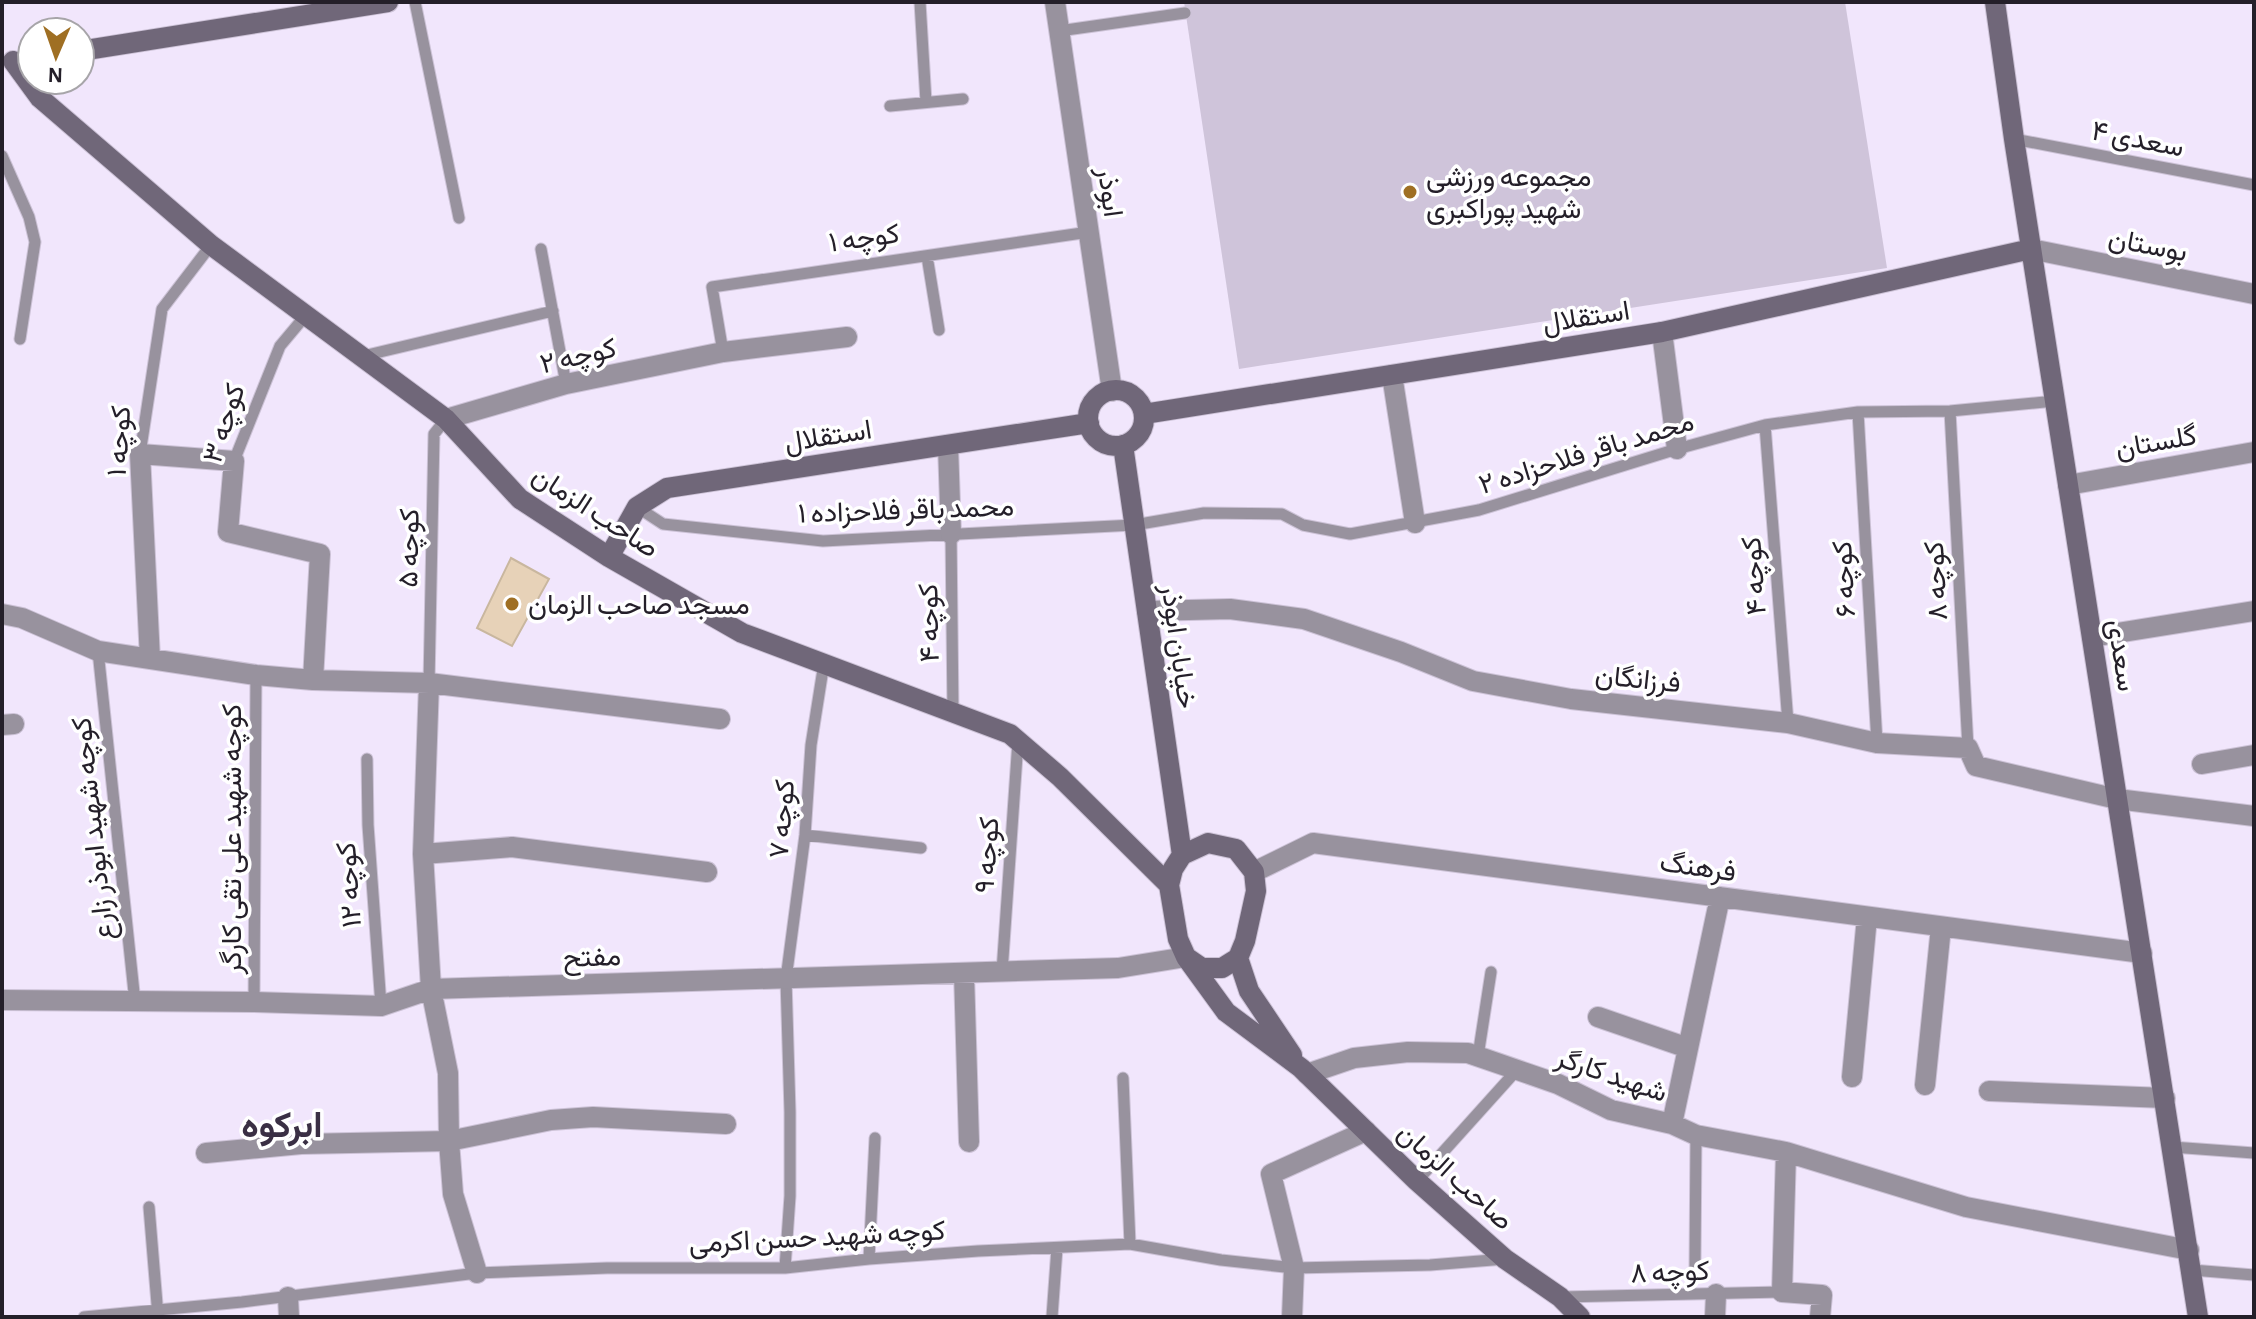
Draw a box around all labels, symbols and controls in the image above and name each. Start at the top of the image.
north arrow [16,16,96,96]
text: N [47,64,63,86]
street label: سعدی ۴ [2089,117,2186,164]
street label: ابوذر [1090,164,1126,219]
place label: مجموعه ورزشی شهید پوراکبری [1426,164,1592,227]
marker: مجموعه ورزشی شهید پوراکبری [1401,183,1419,201]
street label: کوچه ۱ [827,220,902,261]
street label: بوستان [2105,225,2189,269]
street label: استقلال [1541,297,1632,340]
street label: کوچه ۲ [538,335,620,382]
street label: کوچه ۳ [199,381,254,468]
street label: کوچه ۱ [104,405,139,478]
street label: محمد باقر فلاحزاده ۲ [1476,408,1698,502]
street label: استقلال [783,416,874,459]
street label: گلستان [2113,421,2199,464]
street label: صاحب الزمان [526,462,663,565]
street label: محمد باقر فلاحزاده ۱ [797,493,1015,531]
street label: کوچه ۵ [395,508,428,588]
street label: کوچه ۴ [1738,535,1775,616]
street label: کوچه ۶ [1829,540,1864,618]
street label: کوچه ۸ [1921,540,1956,621]
street label: خیابان ابوذر [1153,581,1201,711]
street label: کوچه ۴ [915,583,948,663]
place label: مسجد صاحب الزمان [528,592,750,622]
marker: مسجد صاحب الزمان [503,595,521,613]
street label: سعدی [2101,617,2141,694]
street label: فرزانگان [1593,661,1682,700]
street label: کوچه شهید علی تقی کارگر [218,704,250,975]
street label: کوچه شهید ابوذر زارع [68,715,123,942]
street label: کوچه ۷ [766,778,803,860]
street label: کوچه ۹ [971,816,1008,894]
street label: کوچه ۱۲ [333,841,370,928]
street label: فرهنگ [1658,848,1738,889]
street label: مفتح [563,943,622,977]
street label: شهید کارگر [1551,1043,1671,1110]
district label: ابرکوه [241,1108,323,1147]
street label: صاحب الزمان [1390,1119,1518,1238]
street label: کوچه شهید حسن اکرمی [688,1217,946,1262]
street label: کوچه ۸ [1630,1258,1710,1291]

